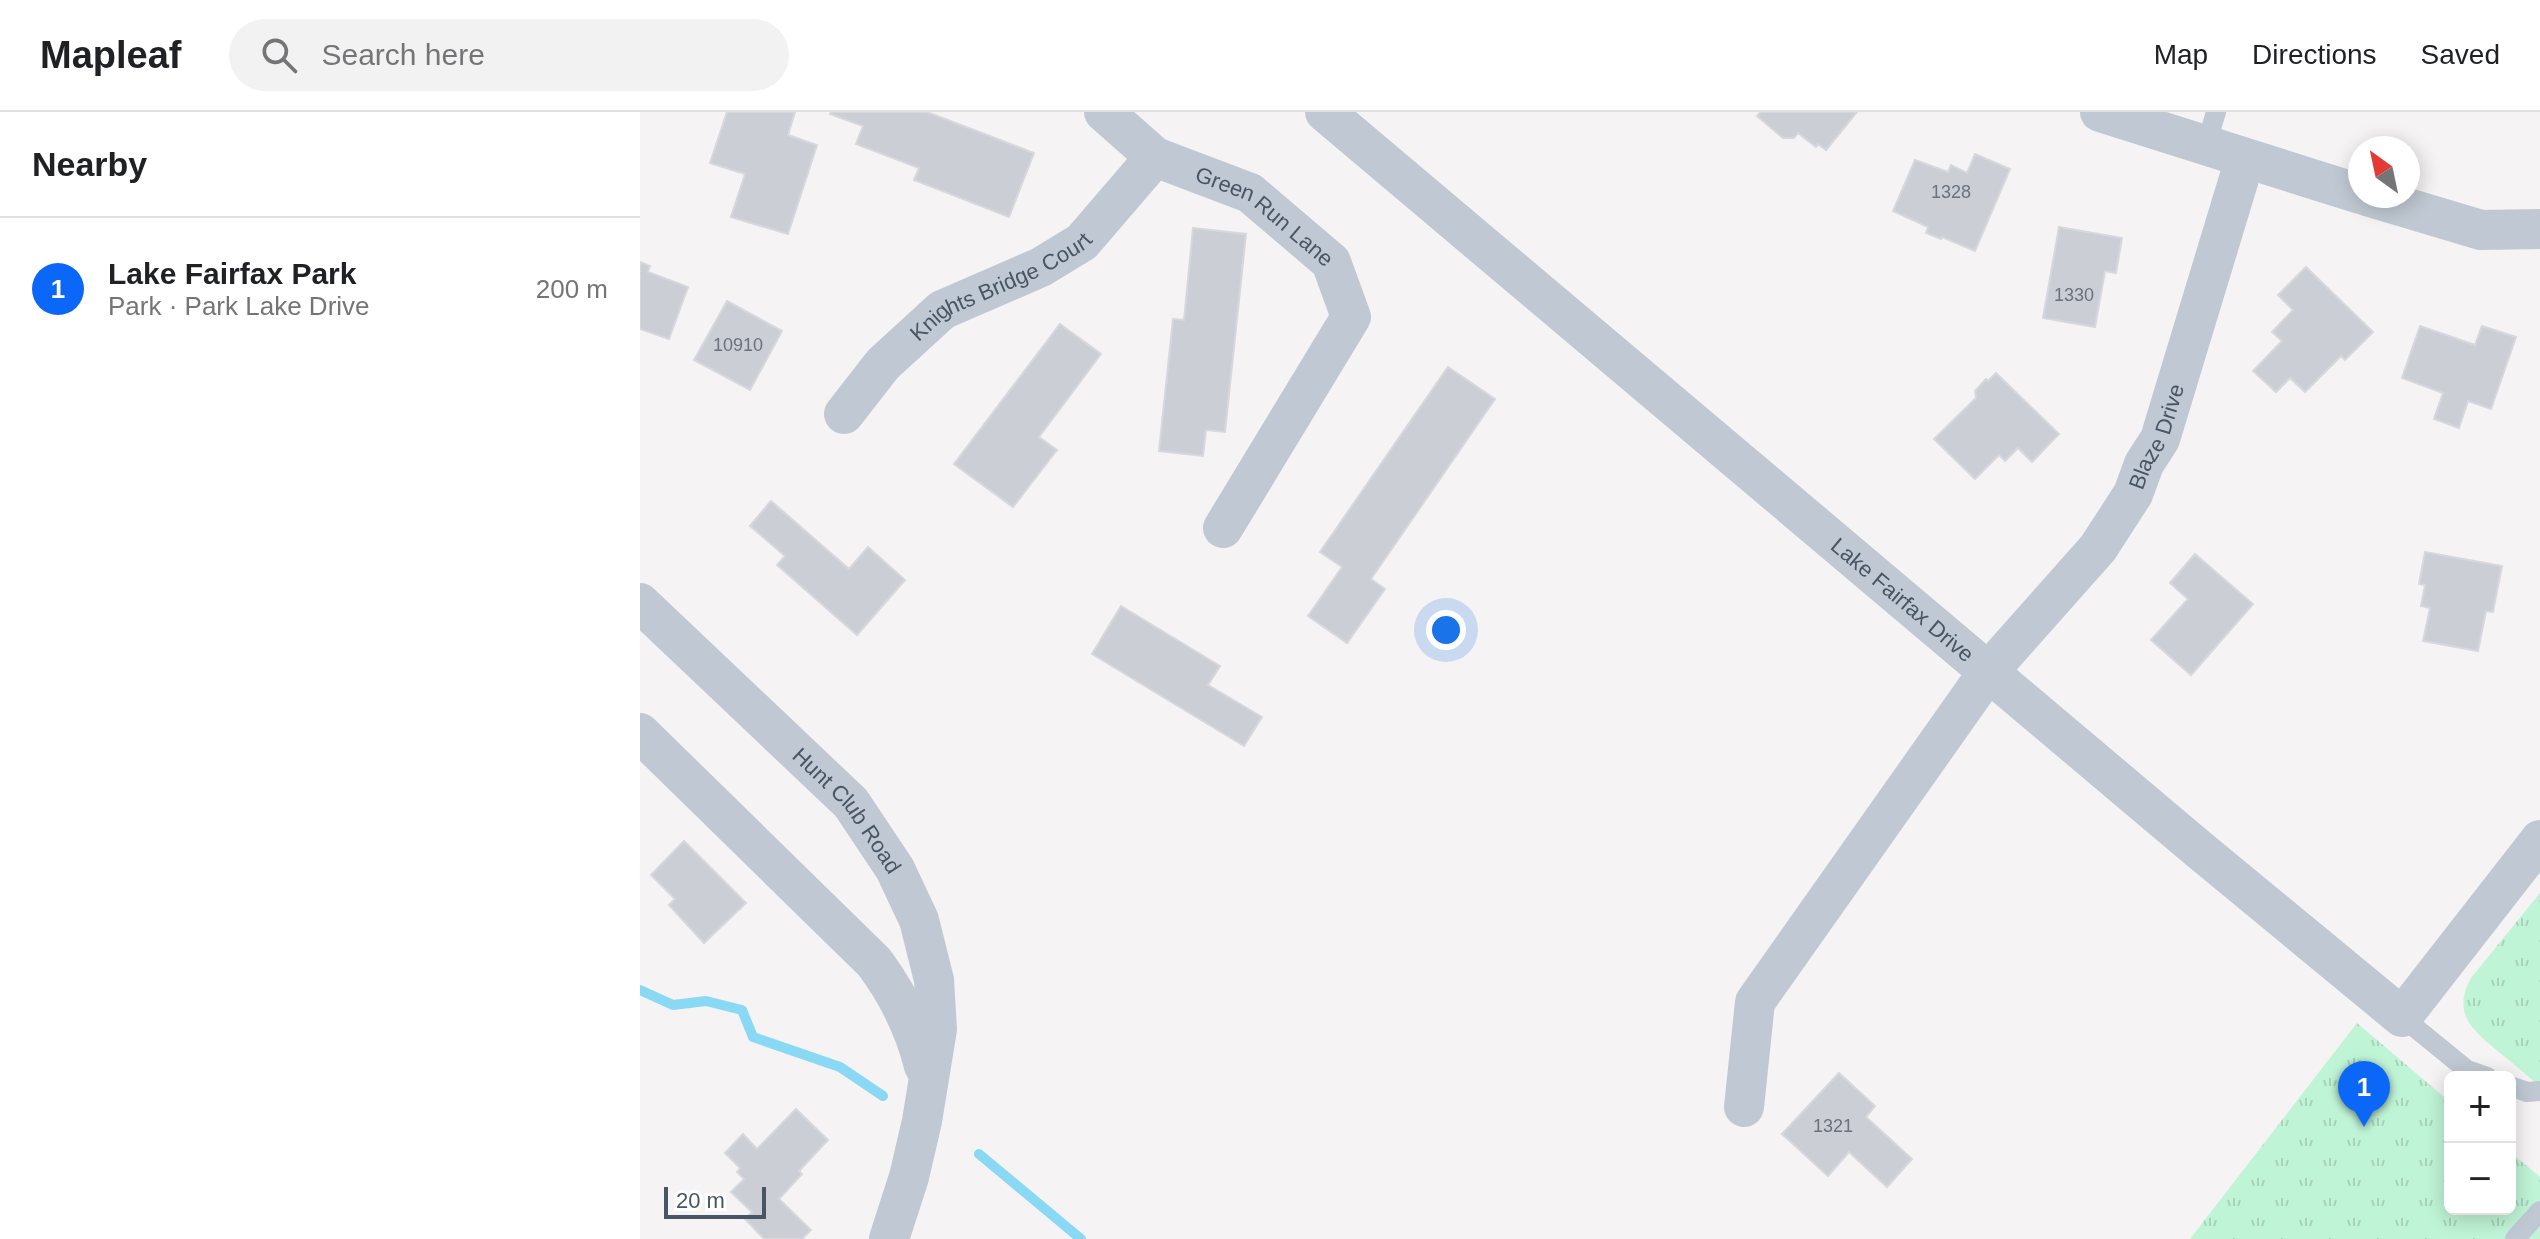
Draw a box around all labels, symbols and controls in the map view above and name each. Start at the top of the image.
search box [229,19,789,91]
icon: search [257,33,301,77]
text: Mapleaf [40,34,181,76]
text: Search here [321,38,485,71]
text: Map [2154,39,2208,70]
text: Directions [2252,39,2377,70]
text: Saved [2421,39,2500,70]
north arrow [2348,136,2420,208]
text: Nearby [32,145,147,183]
street label: Green Run Lane [1192,162,1338,272]
house number: 1328 [1931,182,1971,202]
street label: Knights Bridge Court [905,228,1097,346]
text: Lake Fairfax Park [108,257,356,290]
text: 1 [51,274,65,304]
text: 200 m [536,274,608,304]
house number: 1330 [2054,285,2094,305]
text: Park · Park Lake Drive [108,291,370,321]
house number: 10910 [713,335,763,355]
street label: Blaze Drive [2124,381,2189,493]
street label: Lake Fairfax Drive [1826,533,1979,667]
your location [1426,610,1466,650]
street label: Hunt Club Road [788,743,906,878]
pin: 1 [2338,1061,2390,1127]
map controls [2444,1071,2516,1215]
button: + [2444,1071,2516,1143]
house number: 1321 [1813,1116,1853,1136]
button: − [2444,1143,2516,1215]
scale bar [664,1183,766,1219]
text: 20 m [676,1188,725,1213]

